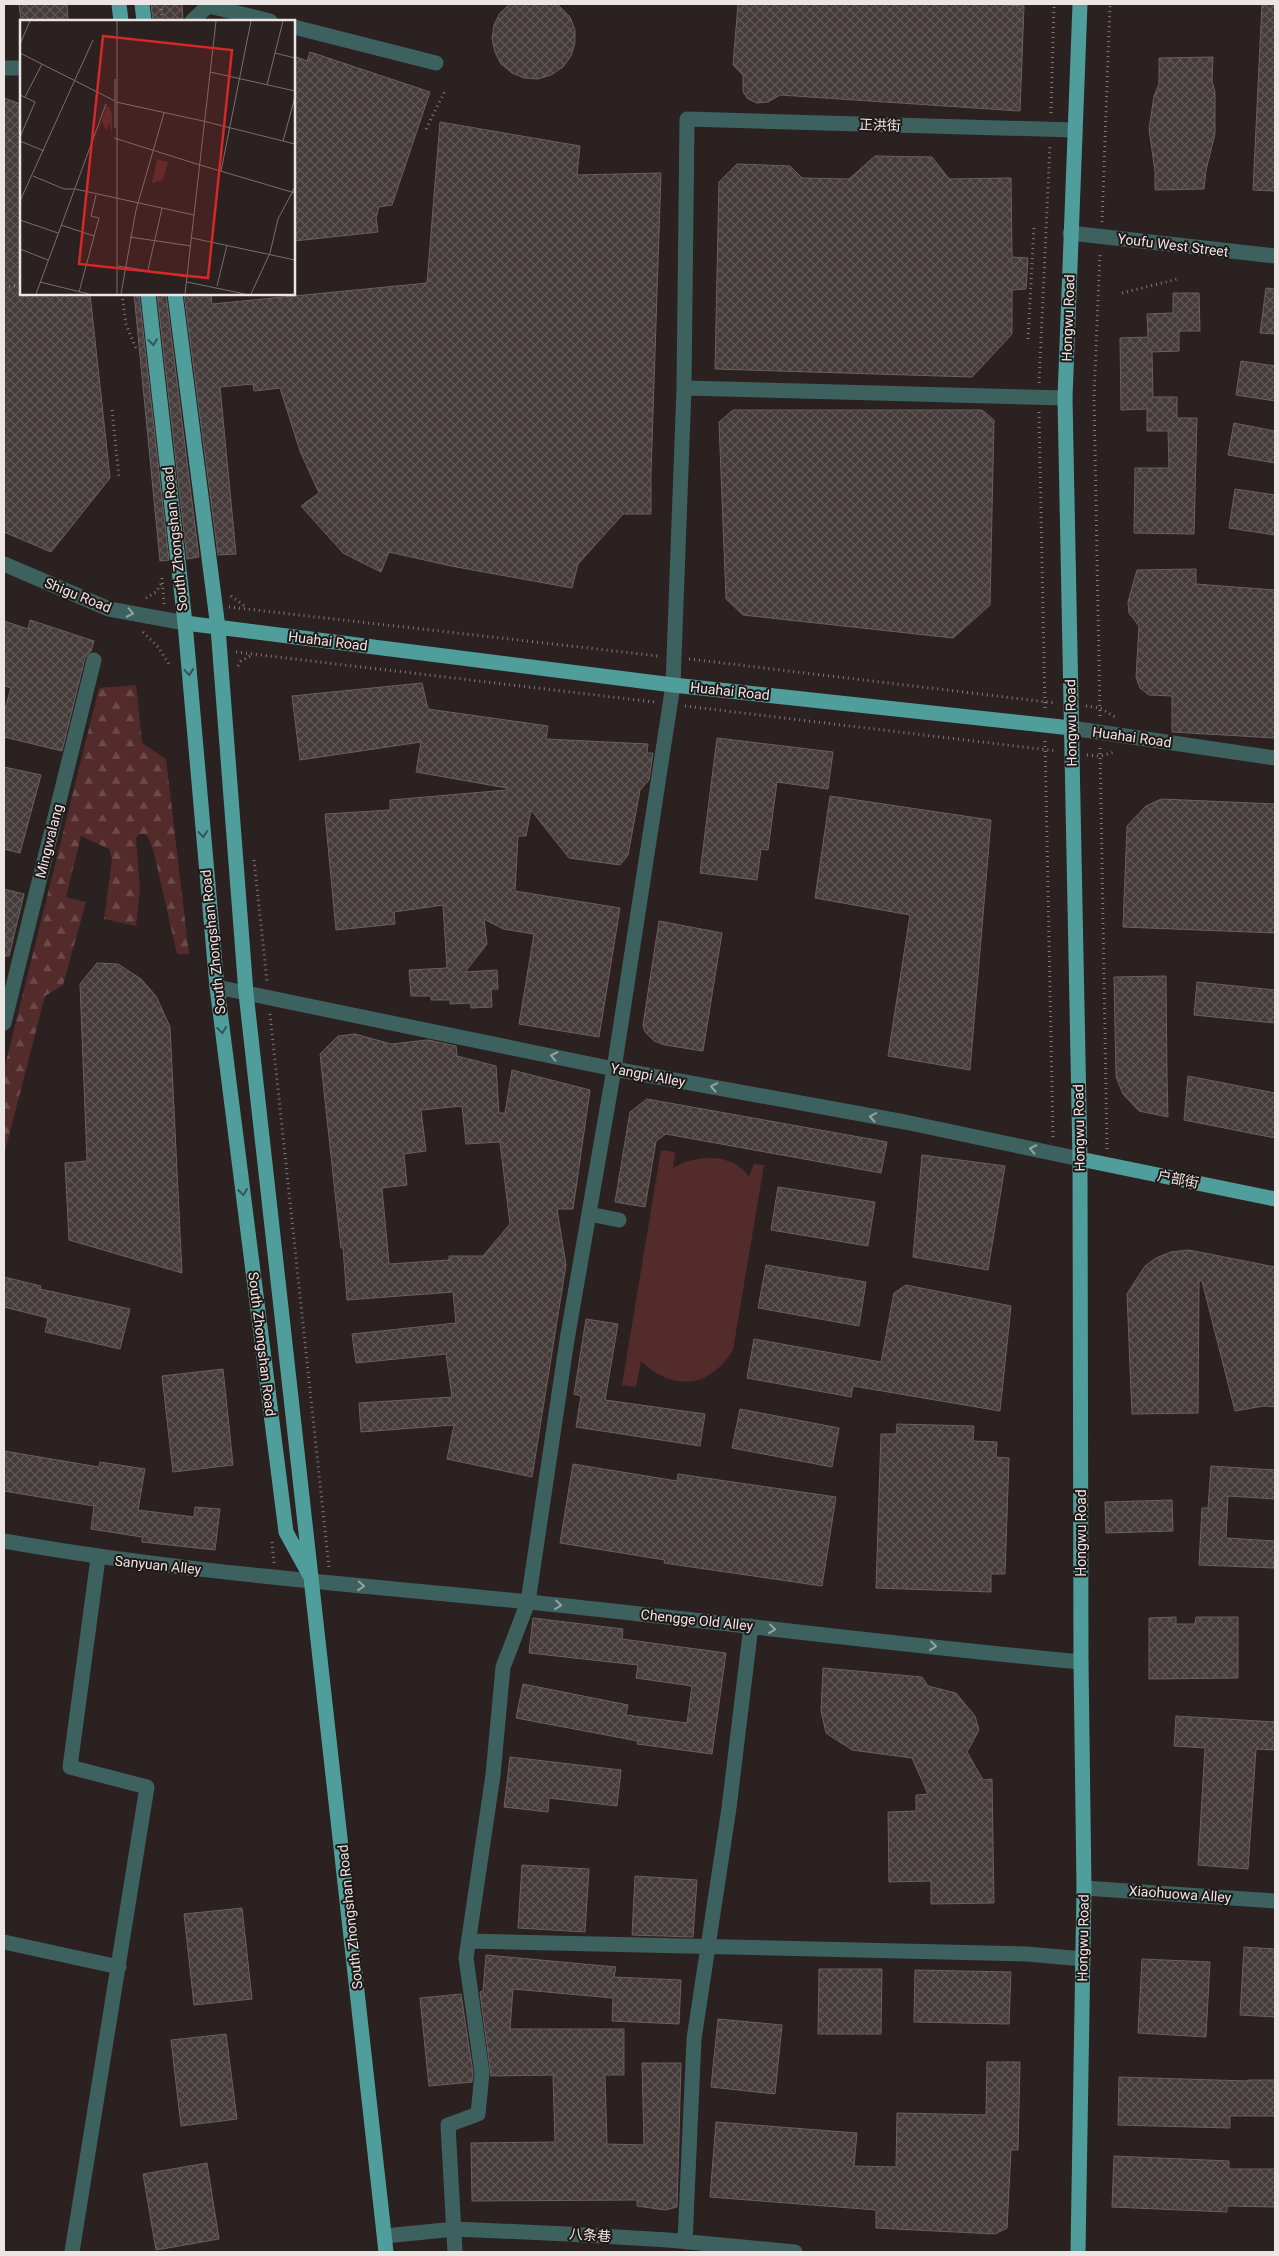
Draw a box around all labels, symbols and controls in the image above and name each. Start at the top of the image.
inset map [20,20,295,295]
street label: 正洪街 [859,116,901,134]
street label: Youfu West Street [1117,230,1230,260]
street label: Hongwu Road [1058,274,1078,362]
one-way arrow [147,339,158,347]
street label: South Zhongshan Road [159,466,191,612]
street label: Shigu Road [42,574,114,616]
one-way arrow [126,608,135,618]
street label: Huahai Road [287,628,369,654]
one-way arrow [183,668,194,676]
street label: Huahai Road [690,679,770,703]
street label: Hongwu Road [1062,679,1080,767]
street label: Huahai Road [1091,724,1173,750]
street label: Mingwalang [32,802,66,880]
one-way arrow [198,830,209,838]
street label: South Zhongshan Road [197,869,229,1015]
one-way arrow [216,1027,227,1035]
one-way arrow [550,1051,559,1062]
street label: Yangpi Alley [609,1060,687,1090]
one-way arrow [709,1082,718,1093]
street label: Hongwu Road [1070,1084,1088,1172]
one-way arrow [869,1112,878,1122]
one-way arrow [1028,1145,1037,1155]
street label: 户部街 [1156,1167,1200,1191]
one-way arrow [237,1188,248,1196]
street label: South Zhongshan Road [245,1271,279,1417]
street label: Hongwu Road [1073,1489,1089,1577]
street label: Sanyuan Alley [114,1553,202,1578]
one-way arrow [358,1580,366,1591]
one-way arrow [554,1599,562,1610]
street label: Chengge Old Alley [640,1606,754,1634]
one-way arrow [768,1623,776,1634]
one-way arrow [930,1640,938,1651]
street label: South Zhongshan Road [334,1844,366,1990]
street label: Xiaohuowa Alley [1128,1882,1232,1906]
street label: Hongwu Road [1074,1894,1092,1982]
street label: 八条巷 [568,2226,612,2244]

